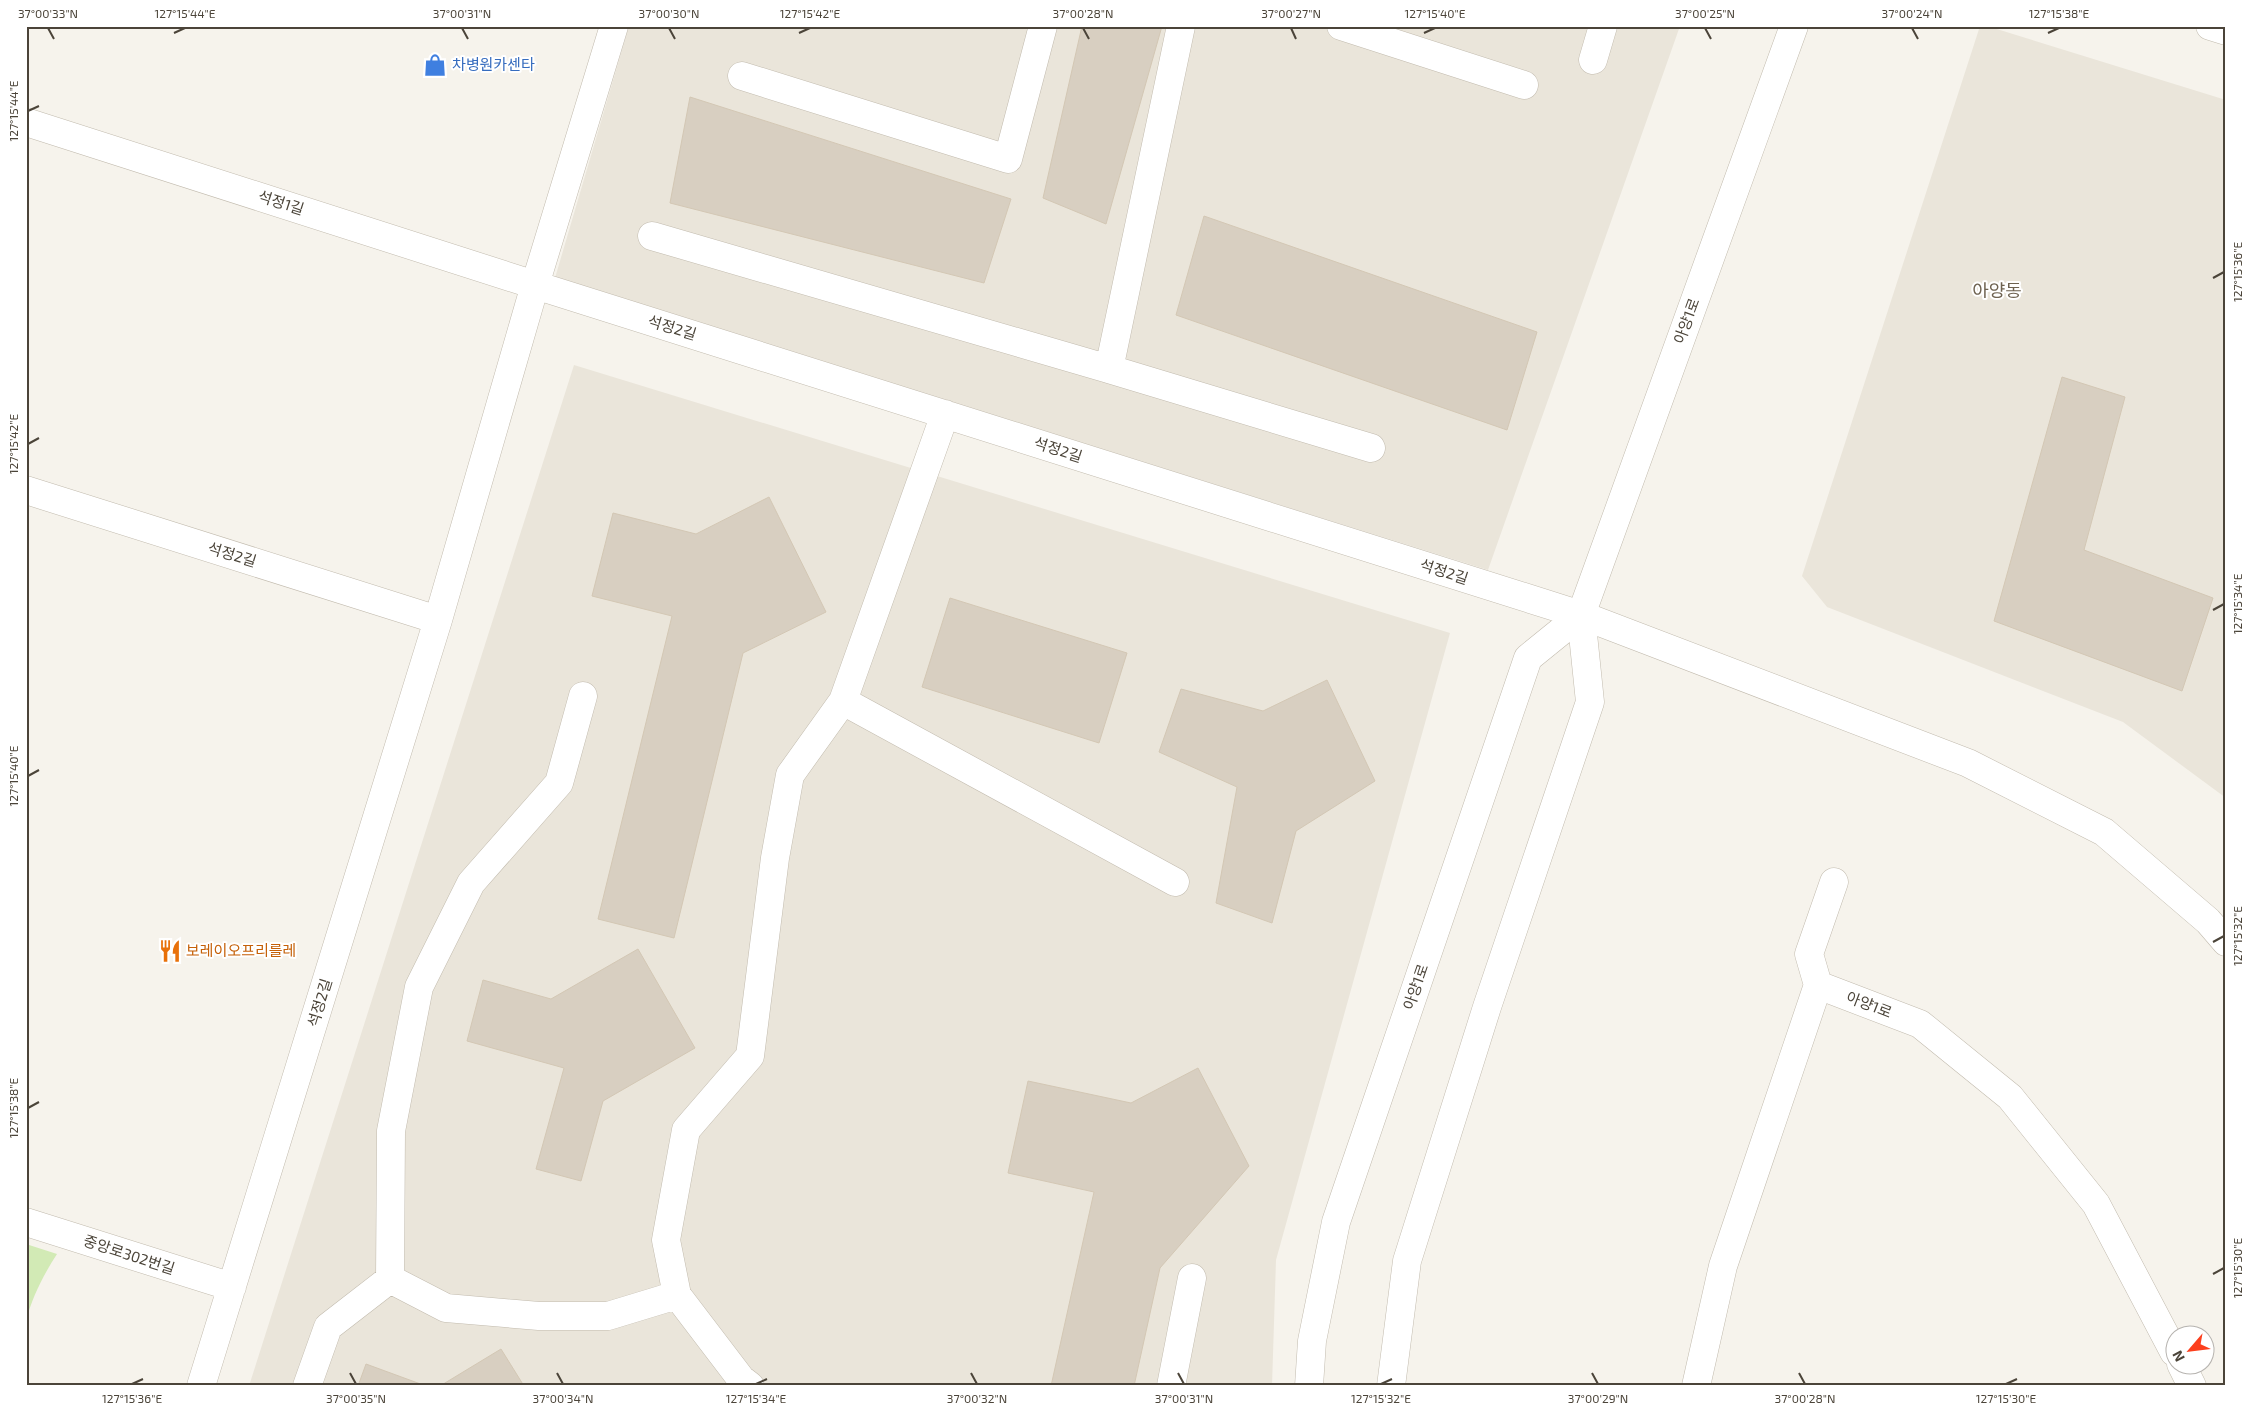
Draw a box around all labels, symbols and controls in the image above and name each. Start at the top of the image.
text: 37°00'33"N [18,6,78,20]
text: 127°15'44"E [154,6,216,20]
text: 37°00'31"N [433,6,491,20]
text: 37°00'30"N [639,6,699,20]
text: 127°15'42"E [780,6,841,20]
text: 37°00'28"N [1053,6,1113,20]
text: 37°00'27"N [1261,6,1321,20]
text: 127°15'40"E [1404,6,1466,20]
text: 37°00'25"N [1675,6,1735,20]
text: 37°00'24"N [1882,6,1942,20]
text: 127°15'38"E [2029,6,2090,20]
shop icon: 차병원카센타 [422,52,448,78]
place label: 차병원카센타 [452,55,535,73]
text: 127°15'44"E [6,80,20,142]
street label: 석정1길 [256,186,307,218]
text: 127°15'36"E [2230,242,2244,302]
district label: 아양동 [1972,279,2022,301]
street label: 아양1로 [1670,295,1703,346]
street label: 석정2길 [646,311,699,343]
text: 127°15'42"E [6,413,20,474]
street label: 석정2길 [1032,433,1085,465]
street label: 석정2길 [206,538,259,570]
street label: 석정2길 [1418,555,1471,587]
text: 127°15'34"E [2230,573,2244,634]
text: 127°15'40"E [6,745,20,807]
text: 127°15'32"E [2230,906,2244,966]
restaurant icon: 보레이오프리를레 [157,938,183,964]
place label: 보레이오프리를레 [186,941,296,959]
street label: 아양1로 [1399,961,1431,1012]
street label: 석정2길 [303,976,335,1029]
street label: 아양1로 [1844,987,1895,1021]
text: 127°15'38"E [6,1077,20,1138]
street label: 중앙로302번길 [81,1231,177,1277]
text: 127°15'30"E [2230,1237,2244,1298]
north arrow [2164,1324,2214,1374]
text: N [2168,1348,2188,1365]
text: 127°15'36"E [102,1391,162,1405]
text: 37°00'35"N [326,1391,386,1405]
text: 37°00'34"N [533,1391,593,1405]
text: 127°15'34"E [726,1391,787,1405]
text: 37°00'32"N [947,1391,1007,1405]
text: 37°00'31"N [1155,1391,1213,1405]
text: 127°15'32"E [1351,1391,1411,1405]
text: 37°00'29"N [1568,1391,1628,1405]
text: 37°00'28"N [1775,1391,1835,1405]
text: 127°15'30"E [1976,1391,2037,1405]

